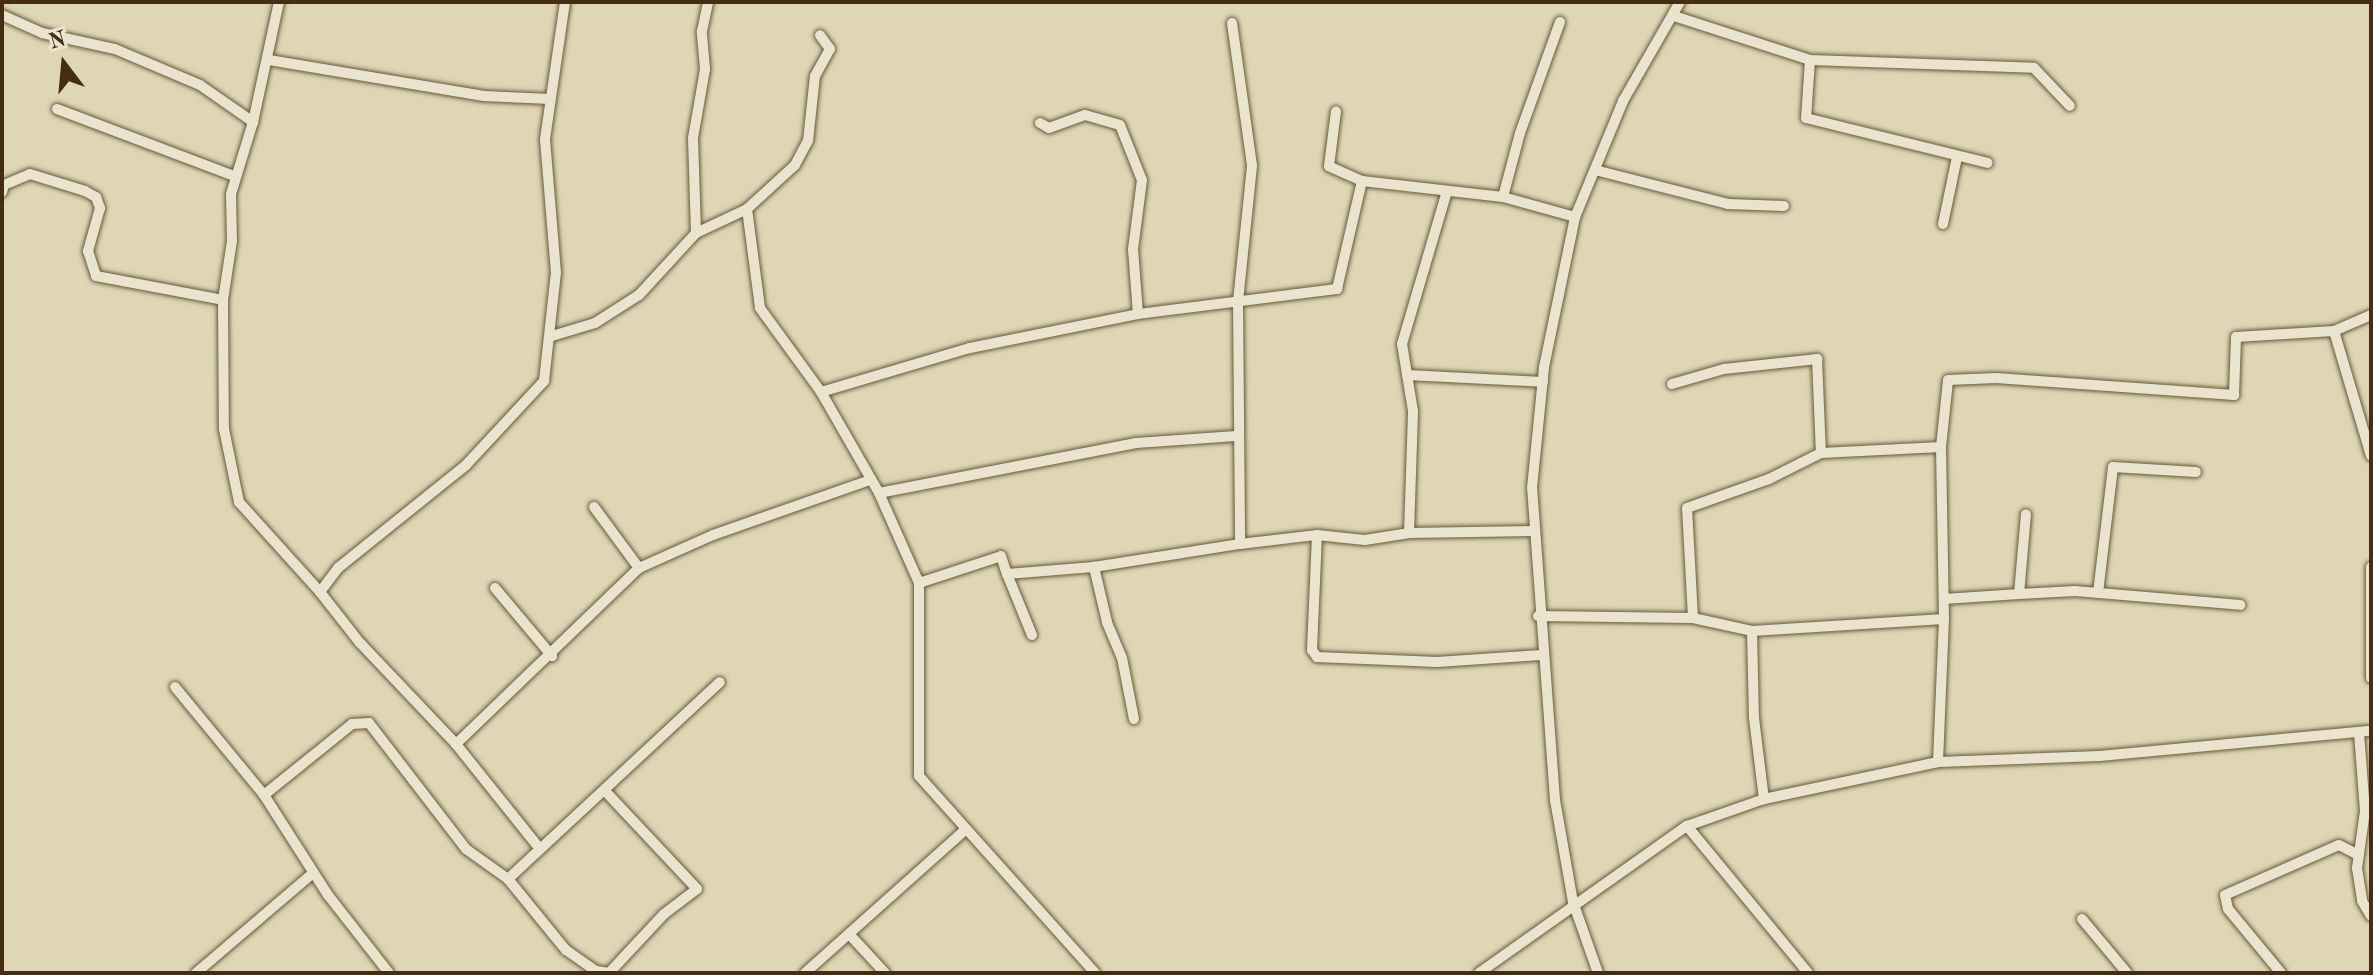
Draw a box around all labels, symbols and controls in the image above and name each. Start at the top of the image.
north arrow [24,24,104,104]
text: N [46,28,68,54]

